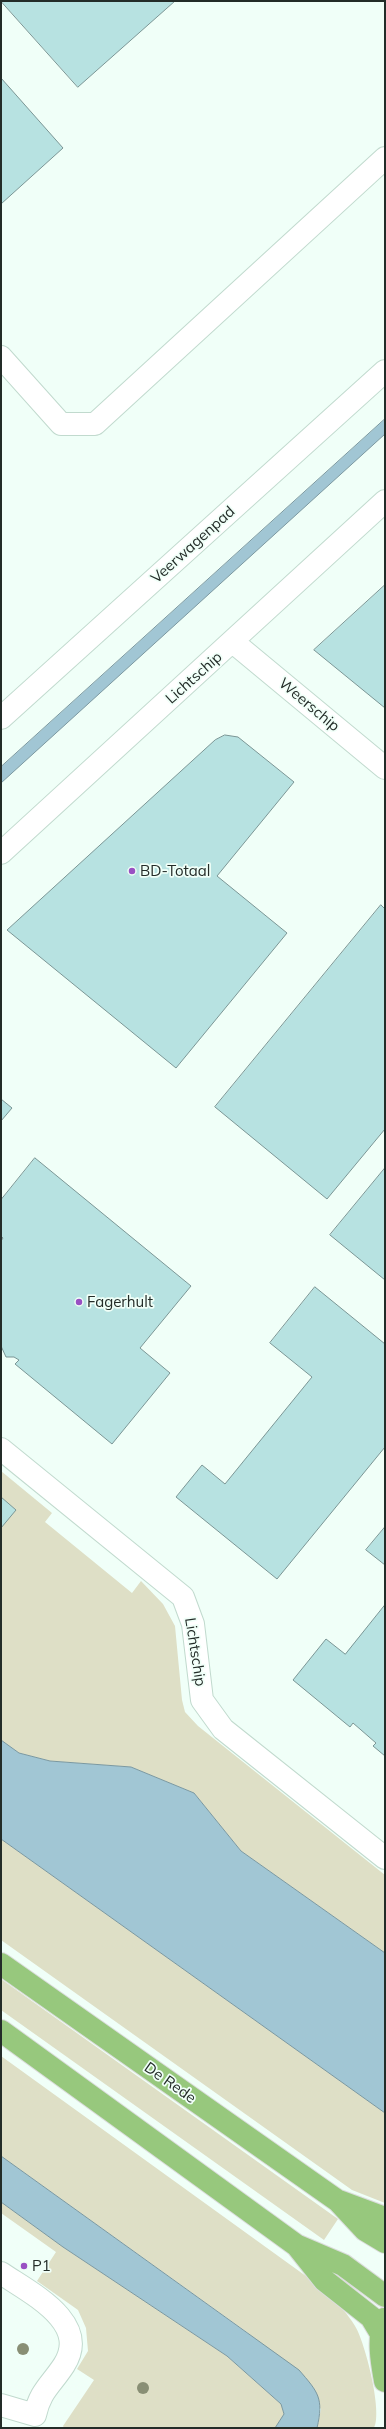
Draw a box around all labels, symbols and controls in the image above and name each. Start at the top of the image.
street label: Veerwagenpad [147,503,239,587]
street label: Lichtschip [162,648,226,708]
street label: Weerschip [275,674,343,736]
place label: BD-Totaal [140,862,210,880]
marker: BD-Totaal [127,866,137,876]
place label: Fagerhult [87,1293,153,1311]
marker: Fagerhult [74,1297,84,1307]
street label: Lichtschip [181,1616,209,1688]
street label: De Rede [141,2059,199,2107]
place label: P1 [32,2257,51,2275]
marker: P1 [19,2261,29,2271]

